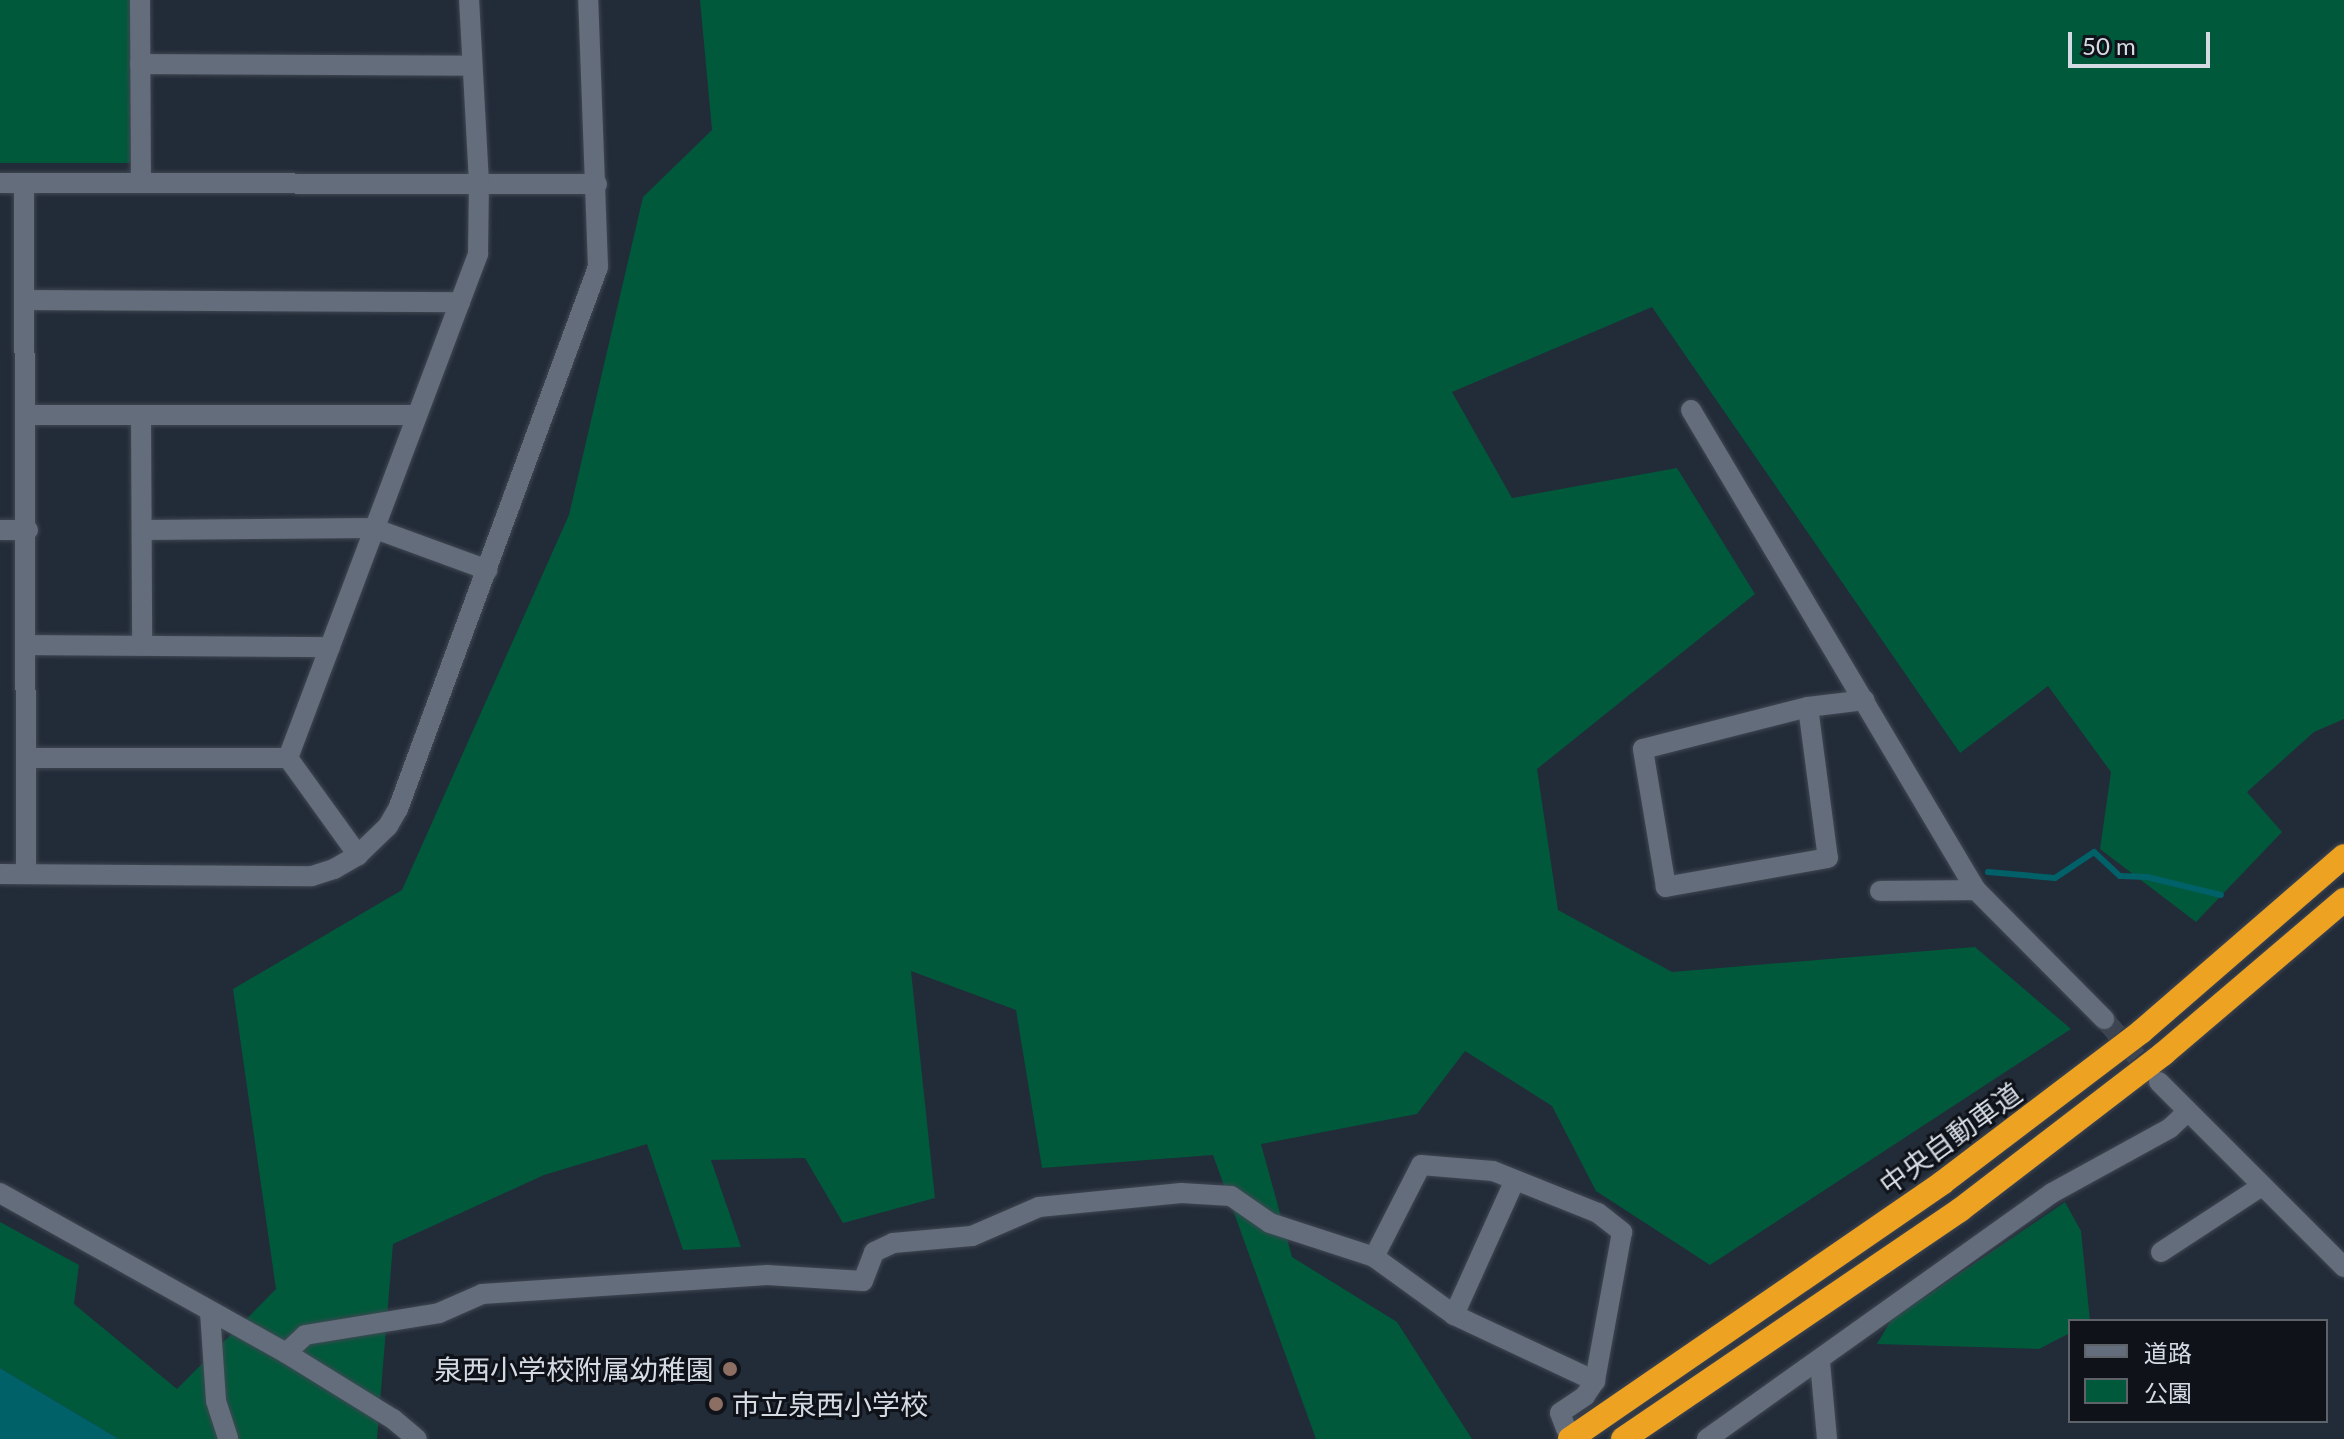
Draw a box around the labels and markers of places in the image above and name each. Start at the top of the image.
place label: 泉西小学校附属幼稚園 [434,1352,714,1386]
marker: 泉西小学校附属幼稚園 [721,1360,739,1378]
place label: 市立泉西小学校 [732,1387,928,1421]
marker: 市立泉西小学校 [707,1395,725,1413]

